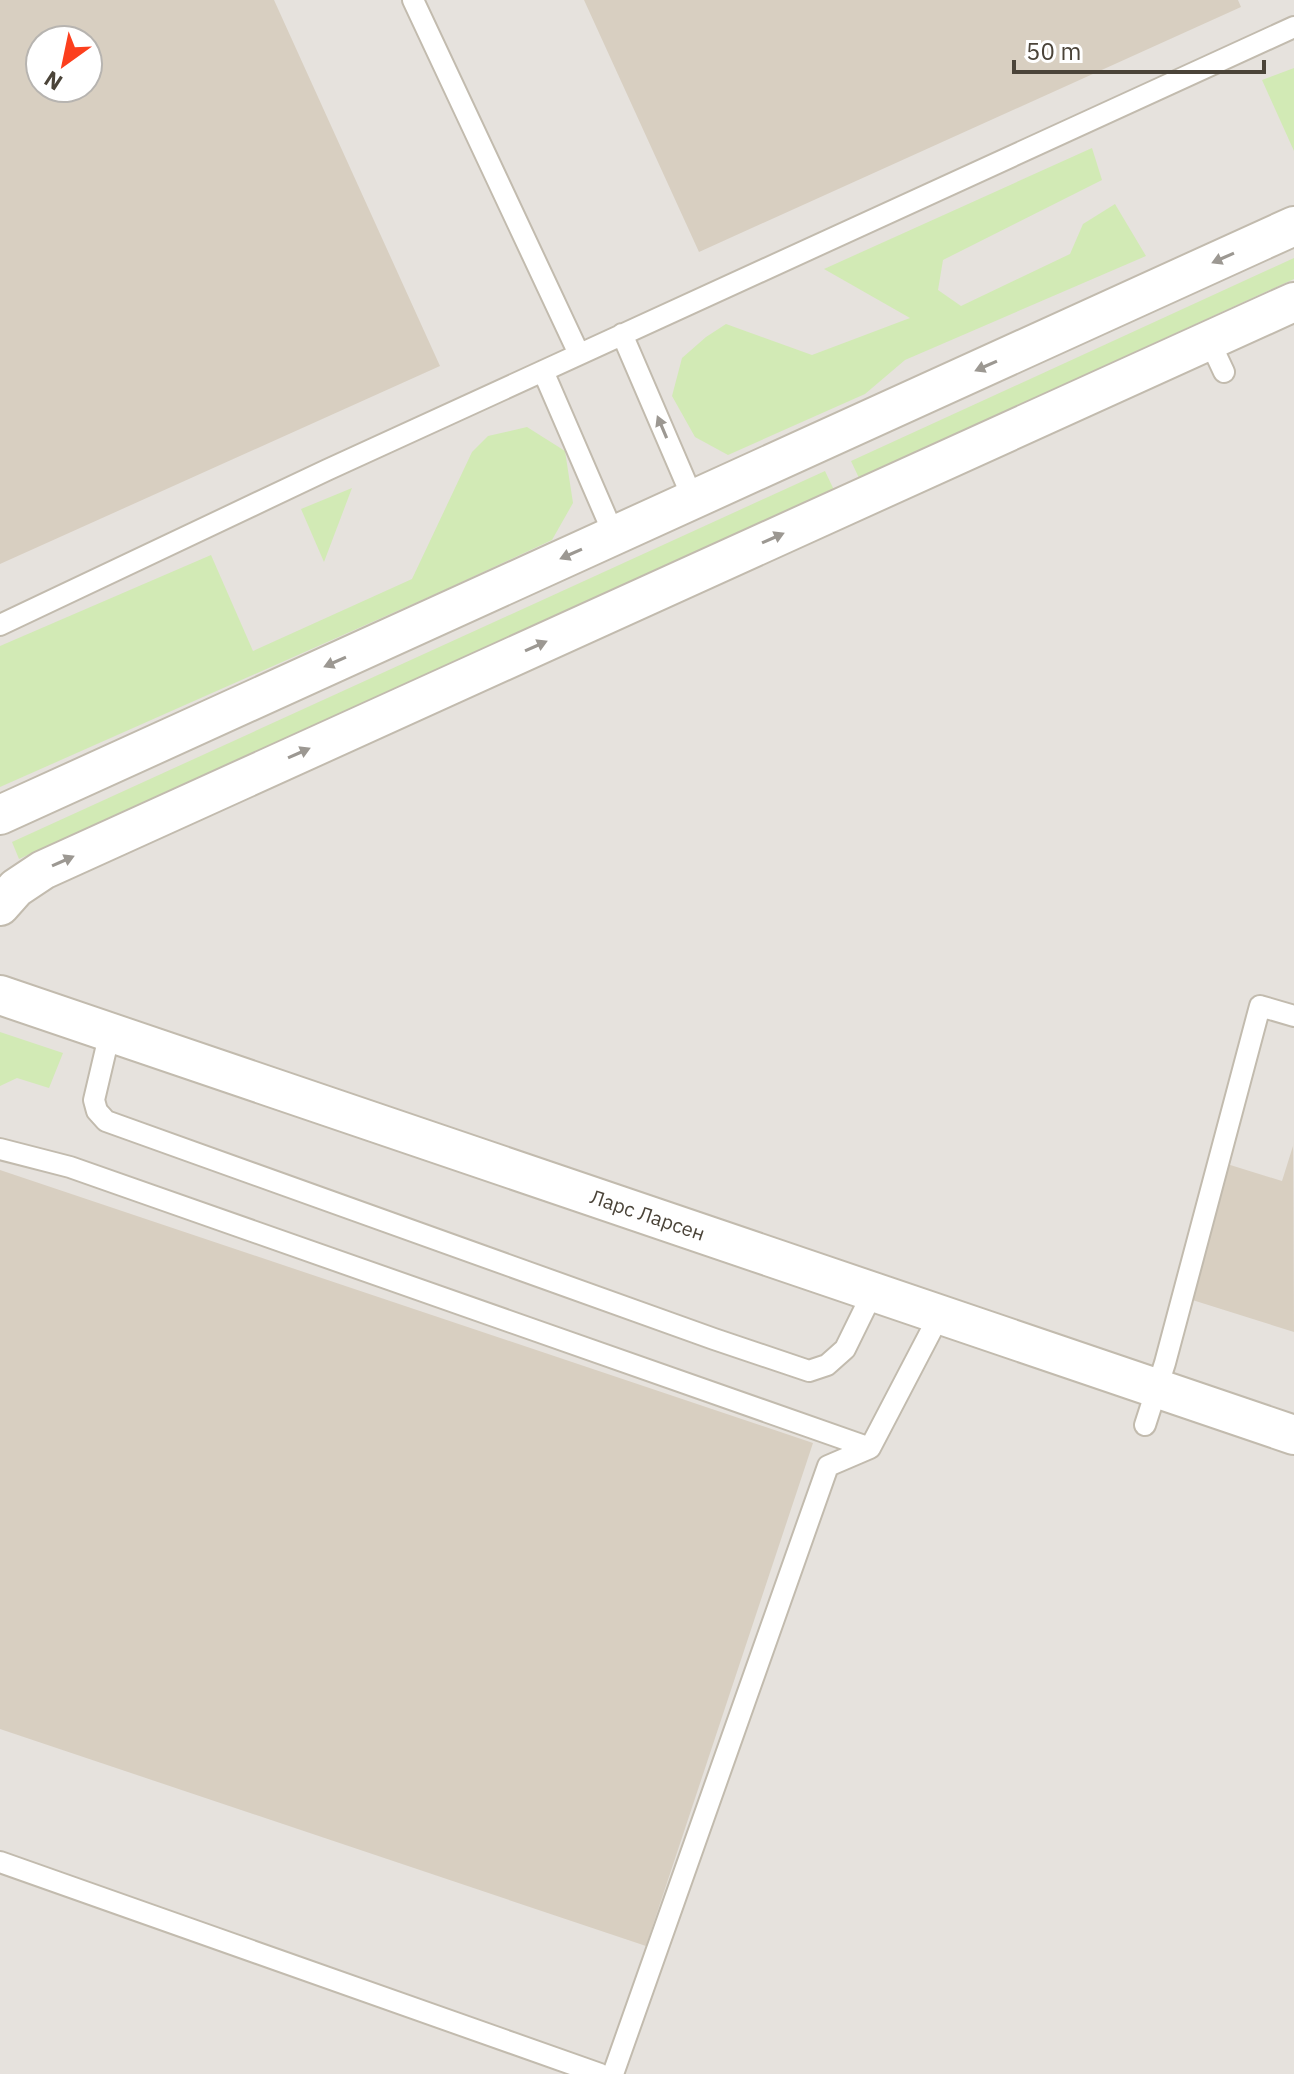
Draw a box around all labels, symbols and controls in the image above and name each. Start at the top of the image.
north arrow [24,24,104,104]
scale bar [1014,24,1264,74]
text: 50 m [1026,35,1081,67]
text: N [38,65,67,98]
one-way arrow [1211,251,1235,265]
one-way arrow [975,359,998,373]
one-way arrow [655,416,669,439]
one-way arrow [761,532,785,545]
one-way arrow [560,548,583,561]
one-way arrow [524,639,548,653]
one-way arrow [323,655,346,669]
one-way arrow [288,747,311,760]
one-way arrow [51,854,74,868]
street label: Ларс Ларсен [587,1183,709,1247]

